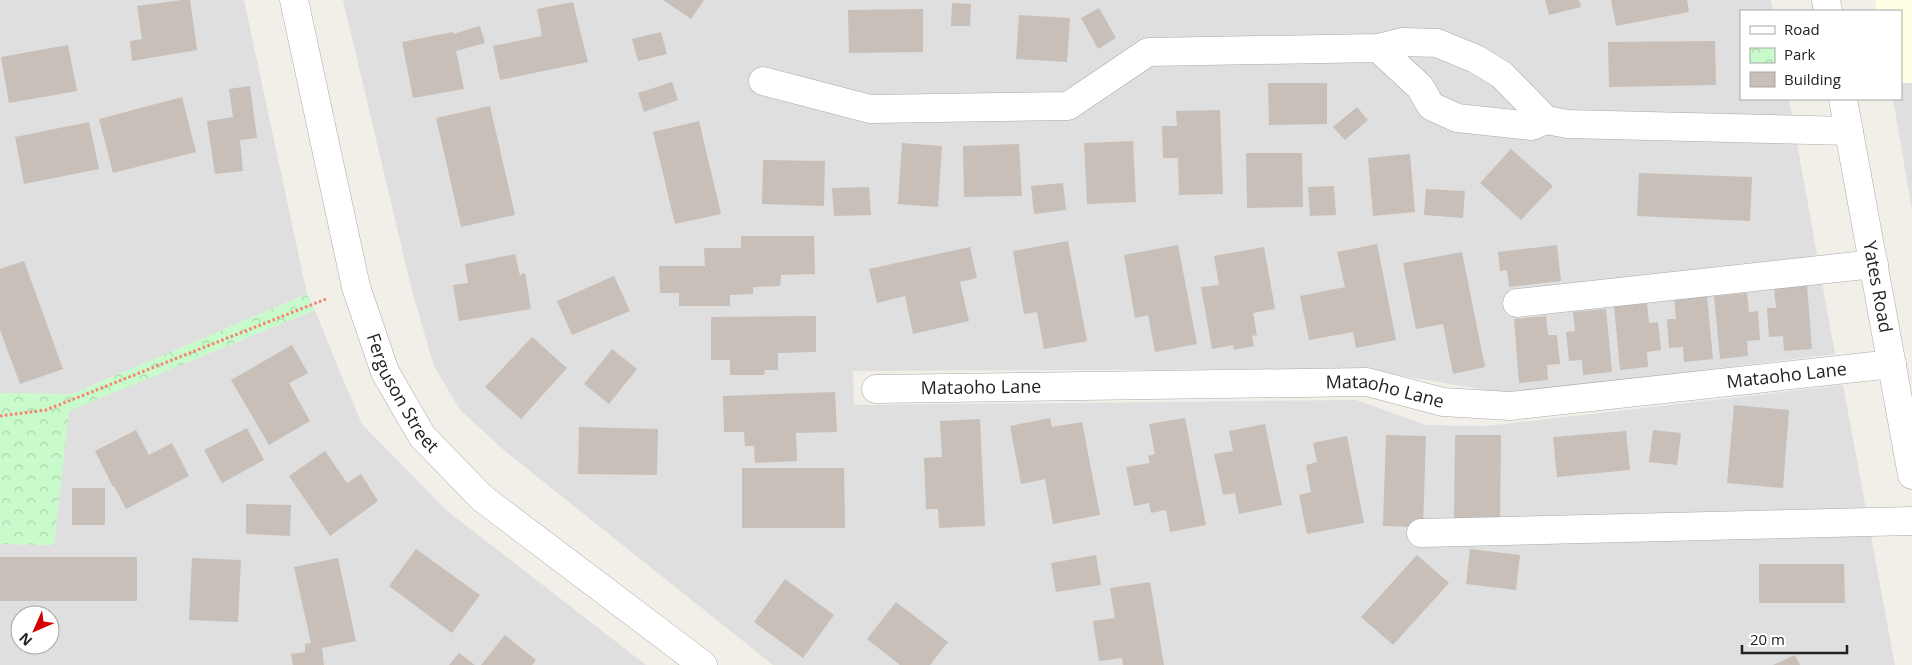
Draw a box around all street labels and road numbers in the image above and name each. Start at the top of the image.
street label: Yates Road [1858,239,1899,335]
street label: Ferguson Street [362,330,445,457]
street label: Mataoho Lane [1725,356,1848,393]
street label: Mataoho Lane [1325,369,1447,413]
street label: Mataoho Lane [920,374,1041,399]

